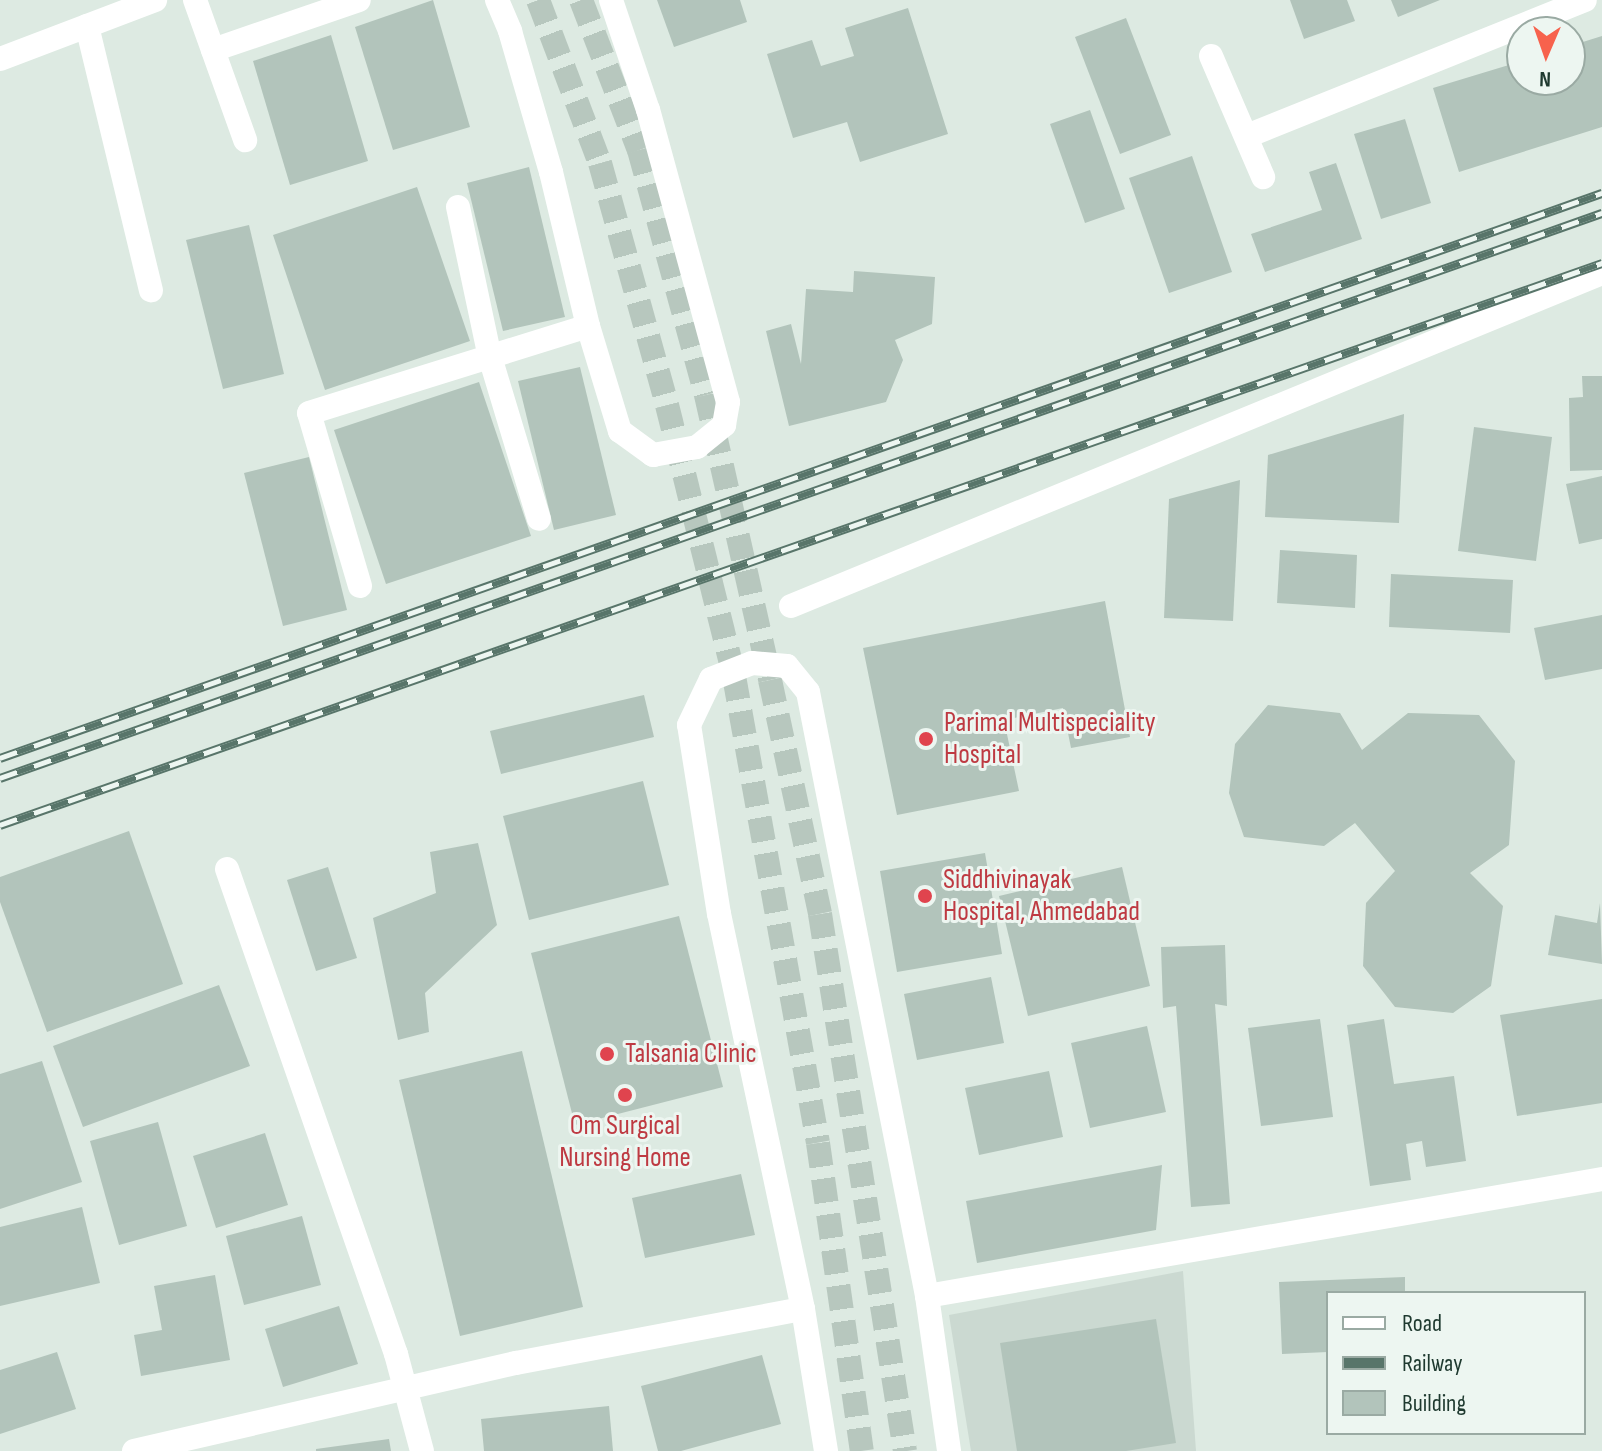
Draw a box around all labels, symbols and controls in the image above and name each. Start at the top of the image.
north arrow [1506,16,1586,96]
text: N [1539,65,1552,92]
place label: Parimal Multispeciality Hospital [944,706,1156,772]
marker: Parimal Multispeciality Hospital [915,728,937,750]
place label: Siddhivinayak Hospital, Ahmedabad [943,863,1140,929]
marker: Siddhivinayak Hospital, Ahmedabad [914,885,936,907]
place label: Talsania Clinic [625,1037,757,1071]
marker: Talsania Clinic [596,1043,618,1065]
marker: Om Surgical Nursing Home [614,1084,636,1106]
place label: Om Surgical Nursing Home [559,1109,691,1175]
legend [1326,1291,1586,1435]
text: Road [1402,1309,1442,1338]
text: Railway [1402,1349,1462,1378]
text: Building [1402,1389,1466,1418]

